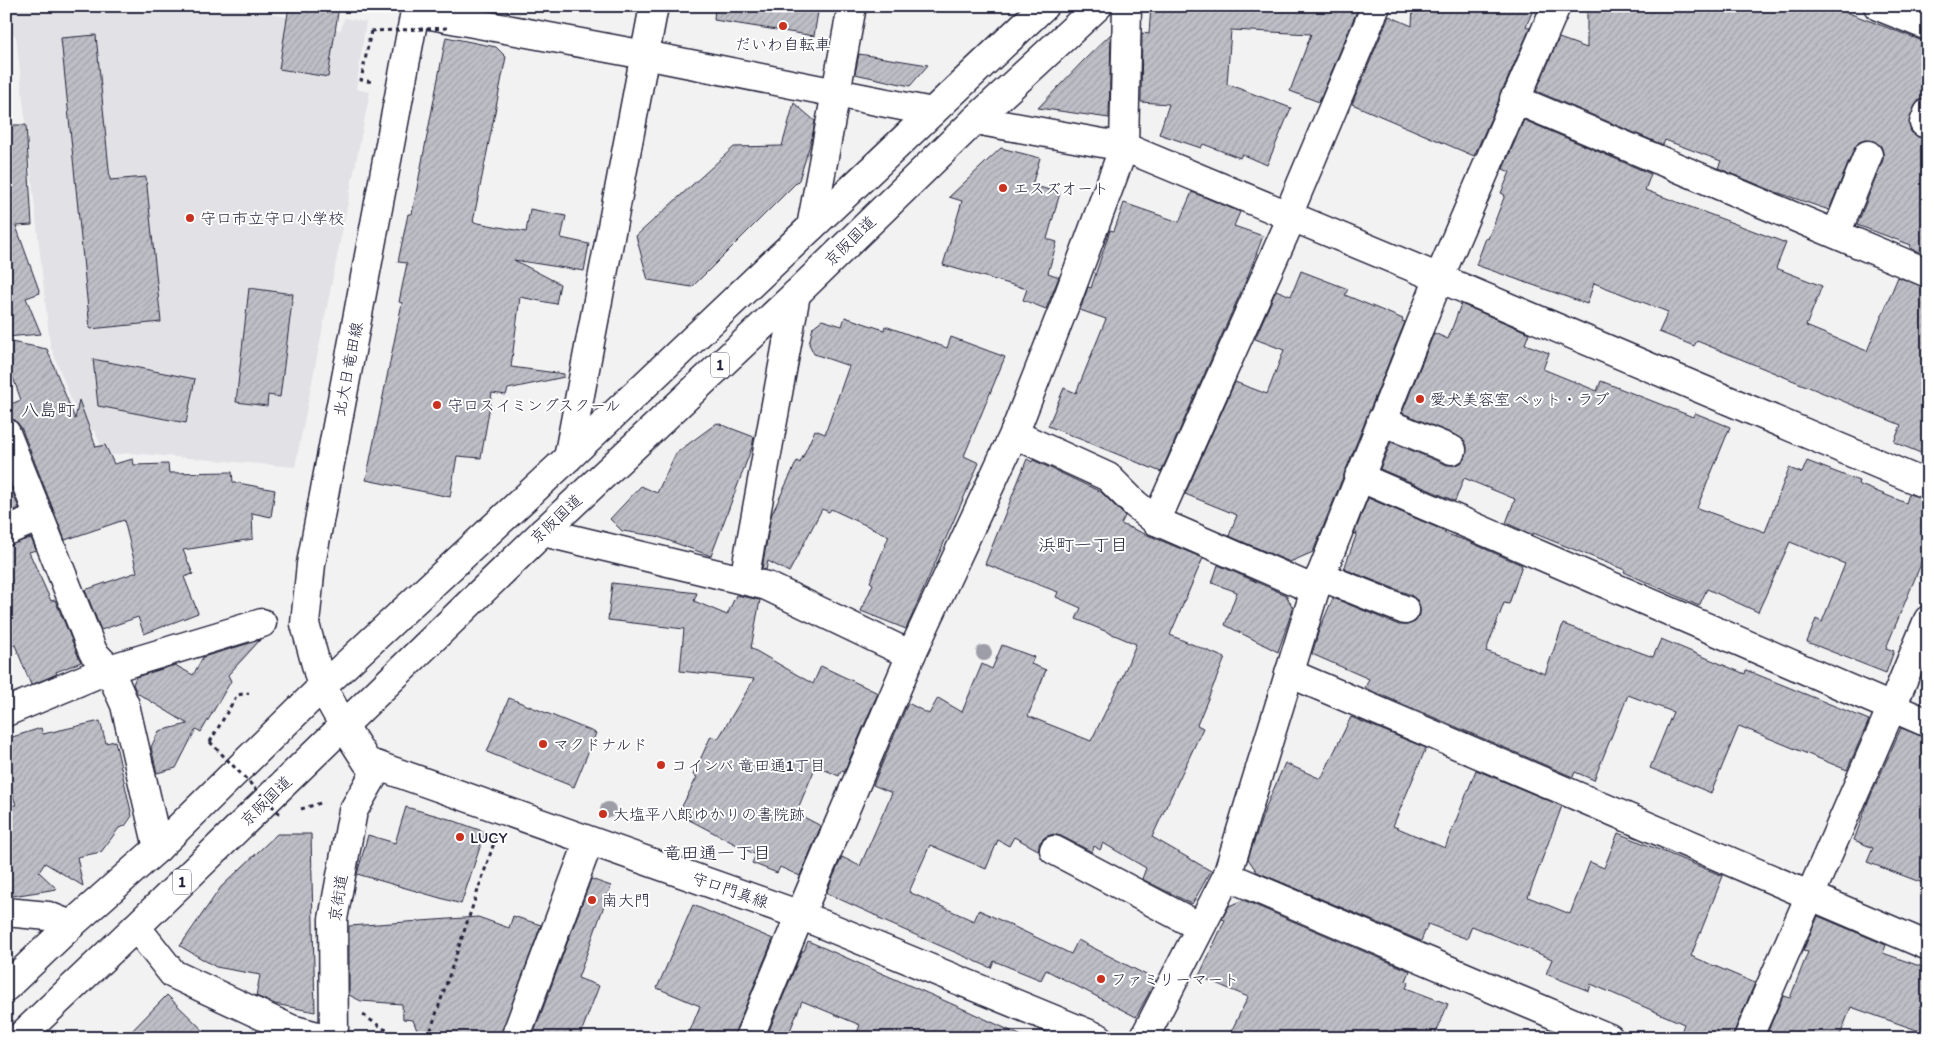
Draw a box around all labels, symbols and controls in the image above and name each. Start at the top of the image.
marker: だいわ自転車 [777,20,789,32]
place label: だいわ自転車 [735,35,831,54]
place label: エスズオート [1013,179,1109,198]
marker: エスズオート [997,182,1009,194]
place label: 守口市立守口小学校 [200,209,344,228]
marker: 守口市立守口小学校 [184,212,196,224]
street label: 京阪国道 [820,212,880,270]
street label: 北大日竜田線 [330,320,366,418]
road number: 1 [711,352,729,378]
place label: 愛犬美容室 ペット・ラブ [1430,390,1610,409]
marker: 愛犬美容室 ペット・ラブ [1414,393,1426,405]
place label: 守口スイミングスクール [447,396,621,415]
district label: 八島町 [21,399,75,421]
marker: 守口スイミングスクール [431,399,443,411]
street label: 京阪国道 [526,490,586,548]
district label: 浜町一丁目 [1038,534,1128,556]
place label: マクドナルド [553,735,648,754]
marker: マクドナルド [537,738,549,750]
place label: コインパ 竜田通1丁目 [671,756,825,775]
marker: コインパ 竜田通1丁目 [655,759,667,771]
street label: 京阪国道 [236,772,296,830]
place label: 大塩平八郎ゆかりの書院跡 [613,805,805,824]
marker: 大塩平八郎ゆかりの書院跡 [597,808,609,820]
place label: LUCY [470,828,508,847]
marker: LUCY [454,831,466,843]
district label: 竜田通一丁目 [663,842,771,864]
street label: 守口門真線 [689,868,771,912]
road number: 1 [173,870,191,894]
street label: 京街道 [325,873,351,923]
place label: 南大門 [602,891,650,910]
marker: 南大門 [586,894,598,906]
place label: ファミリーマート [1111,970,1239,989]
marker: ファミリーマート [1095,973,1107,985]

